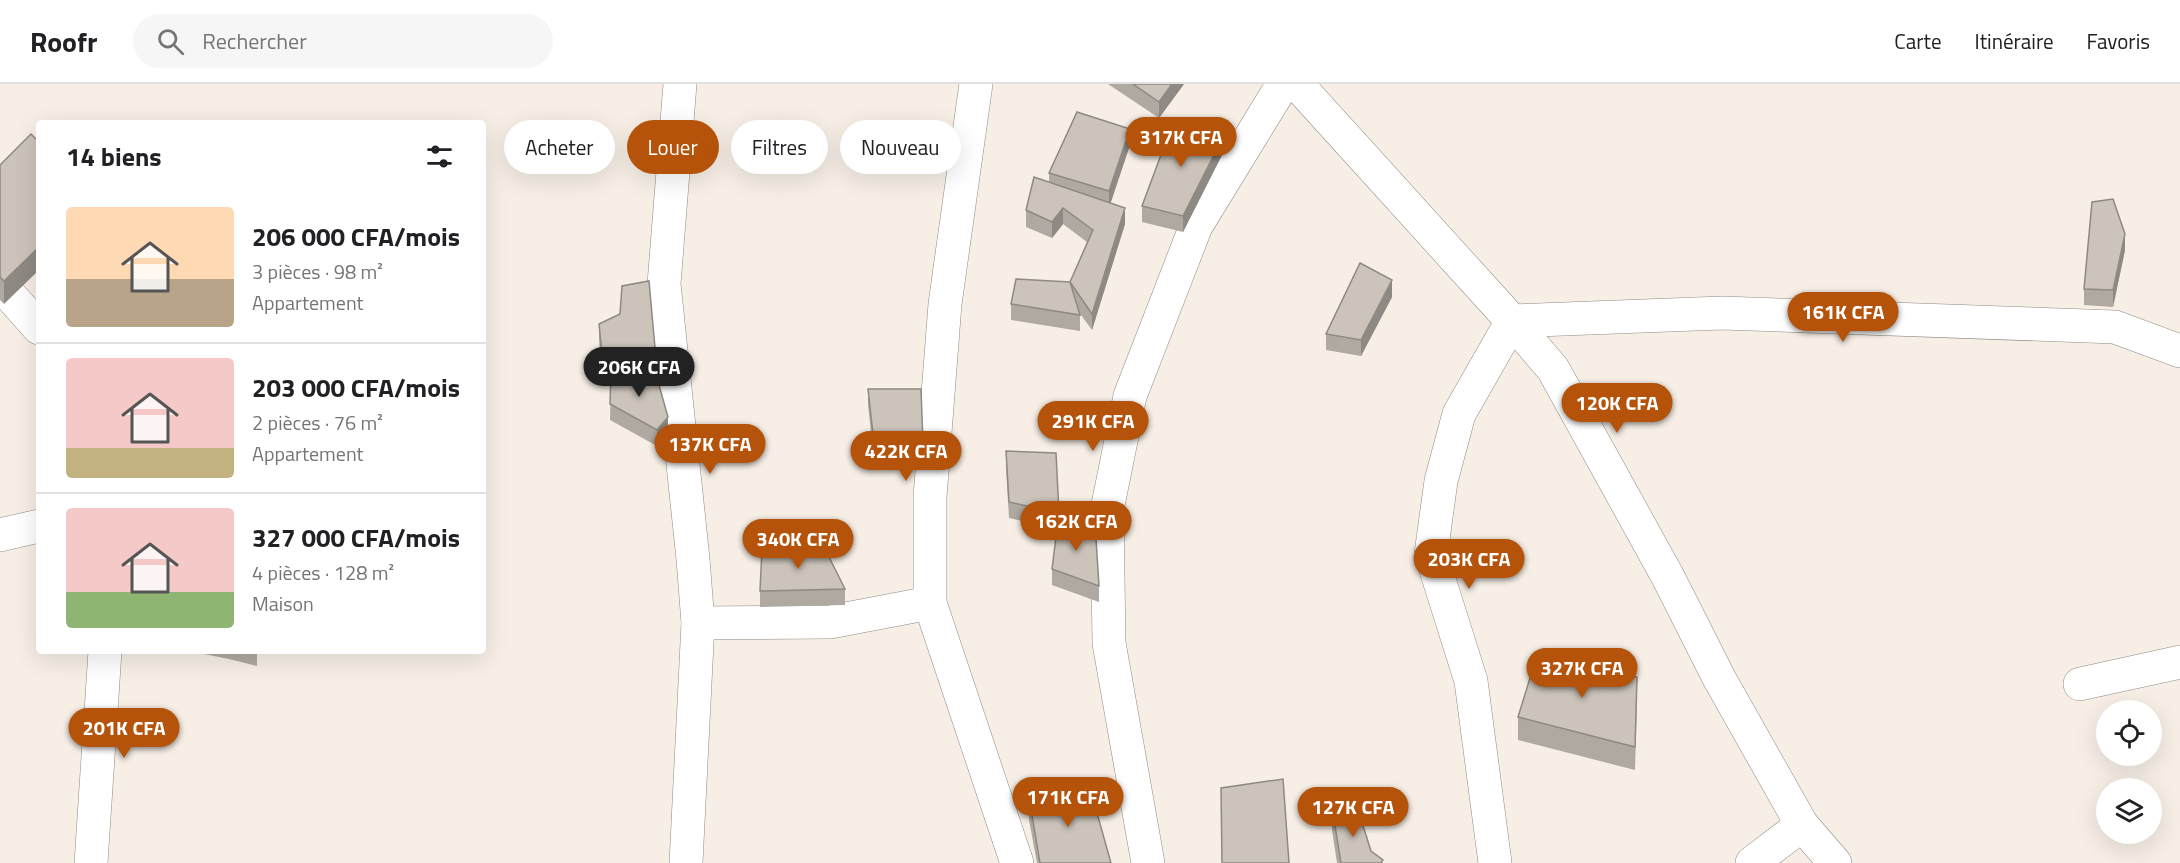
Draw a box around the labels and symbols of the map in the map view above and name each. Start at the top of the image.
pin: 317K CFA [1119,117,1243,168]
pin: 161K CFA [1781,292,1905,343]
pin: 206K CFA [577,347,701,398]
pin: 120K CFA [1555,383,1679,434]
pin: 291K CFA [1031,401,1155,452]
pin: 137K CFA [648,424,772,475]
pin: 422K CFA [844,431,968,482]
pin: 162K CFA [1014,501,1138,552]
pin: 340K CFA [736,519,860,570]
pin: 203K CFA [1407,539,1531,590]
pin: 327K CFA [1520,648,1644,699]
pin: 201K CFA [62,708,186,759]
pin: 171K CFA [1006,777,1130,828]
pin: 127K CFA [1291,787,1415,838]

